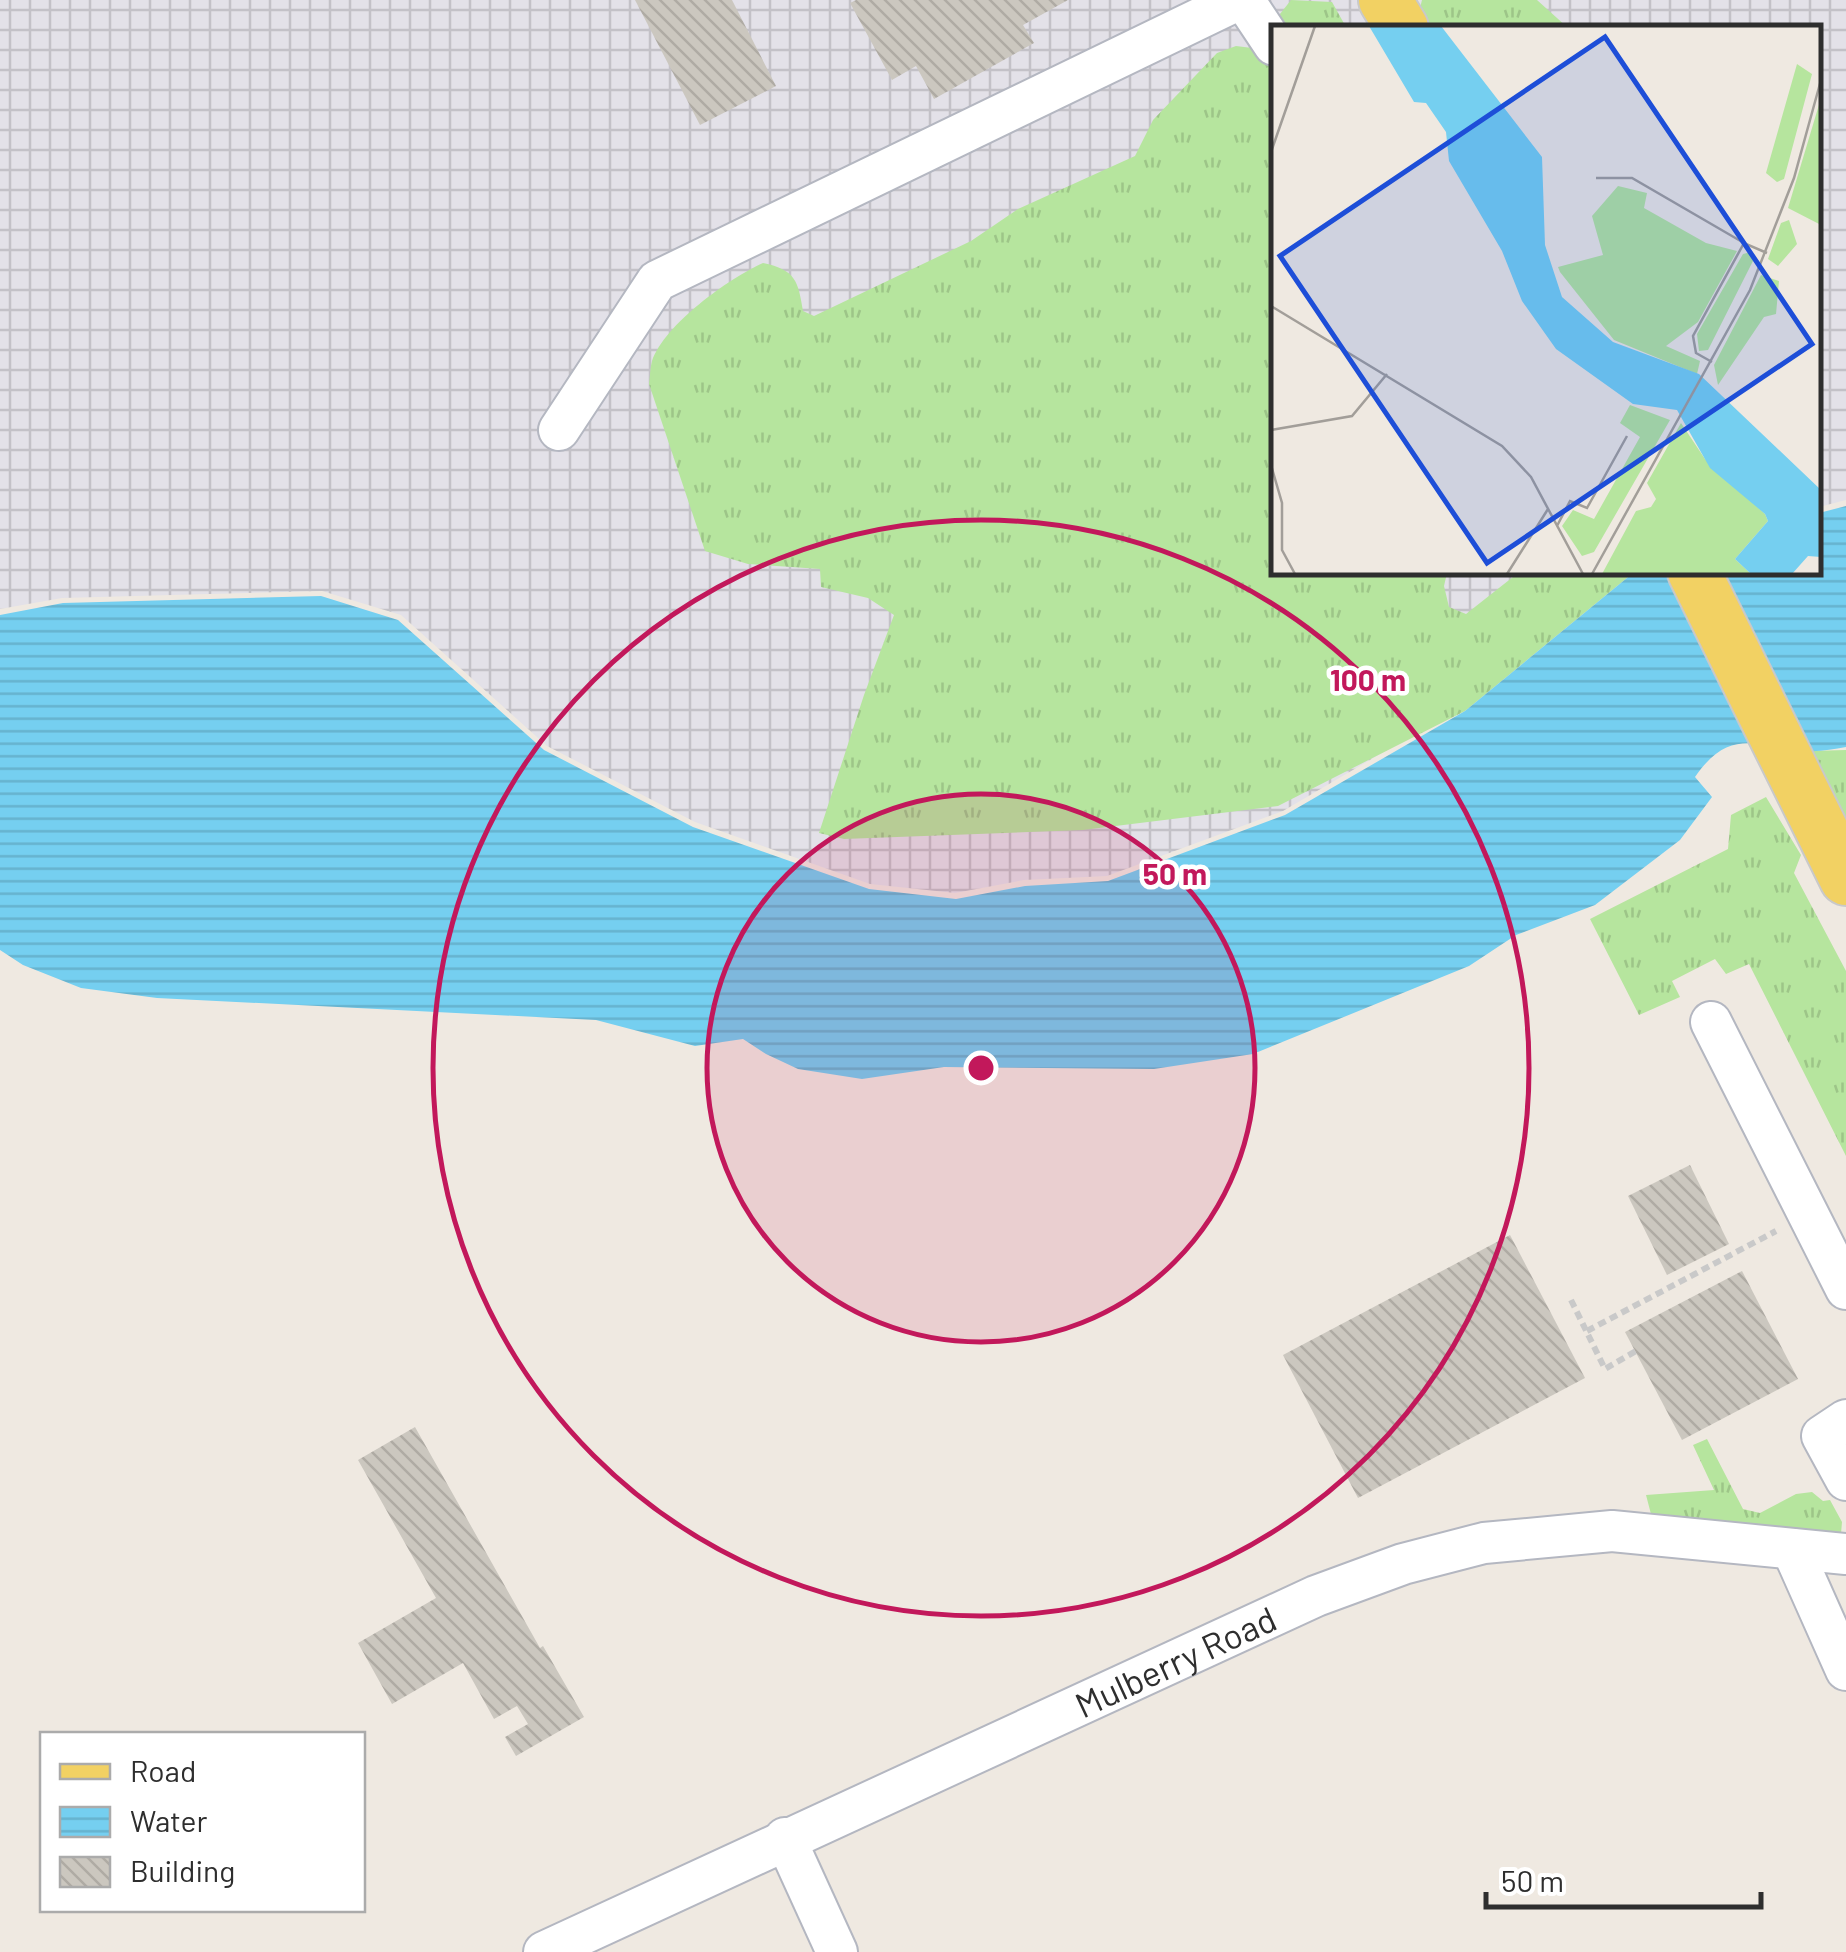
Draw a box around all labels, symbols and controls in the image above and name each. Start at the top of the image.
inset map [1271,25,1821,575]
text: 100 m [1330,661,1406,697]
text: 50 m [1143,855,1207,891]
centre of rings [963,1050,999,1086]
street label: Mulberry Road [1068,1597,1282,1725]
legend [40,1732,365,1912]
text: Road [130,1752,196,1788]
text: Water [130,1802,208,1838]
scale bar [1486,1847,1761,1909]
text: Building [130,1852,235,1888]
text: 50 m [1501,1862,1564,1898]

